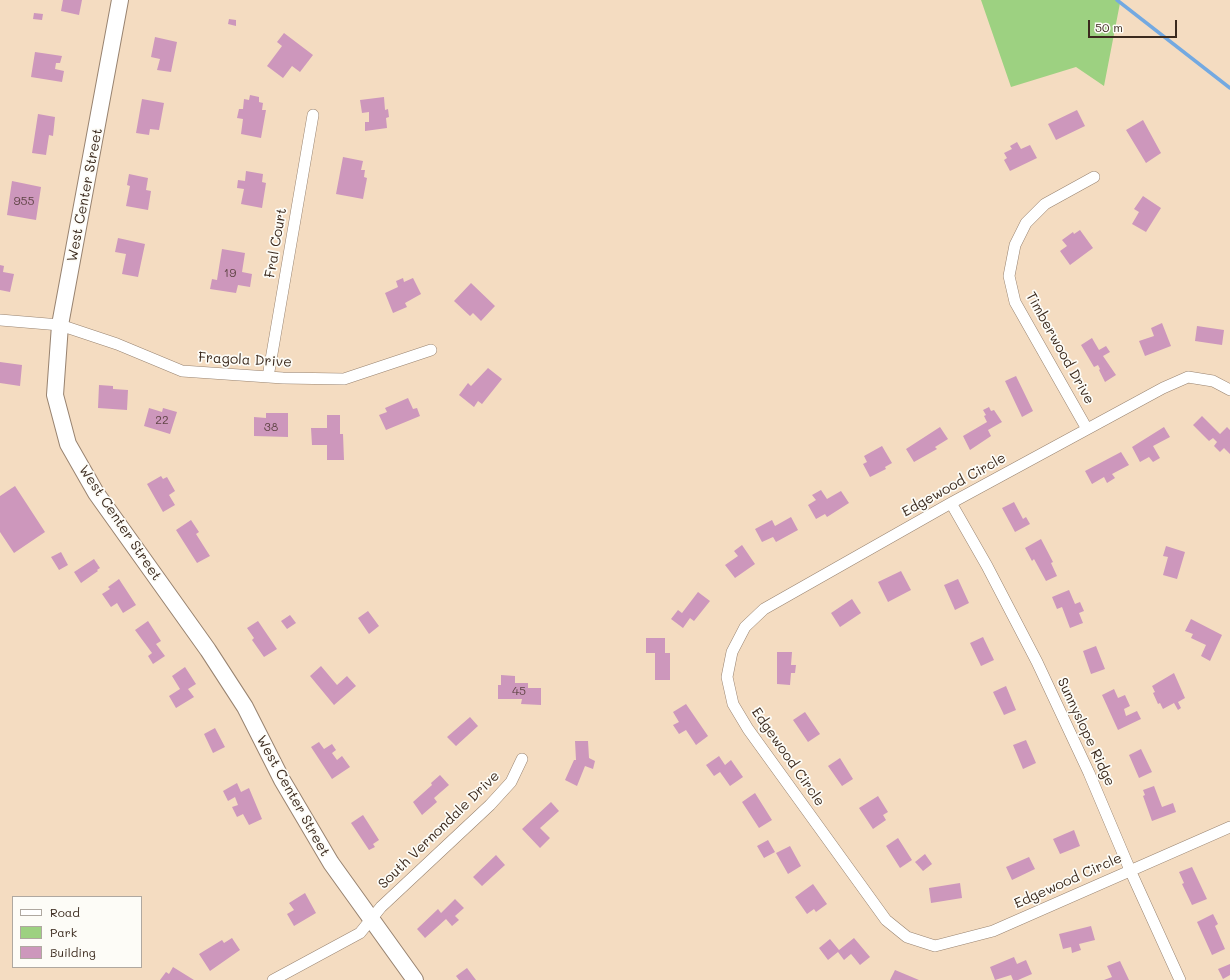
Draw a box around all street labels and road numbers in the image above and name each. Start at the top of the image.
street label: West Center Street [64,127,106,263]
street label: Fral Court [262,207,290,279]
street label: Timberwood Drive [1022,289,1098,407]
street label: Fragola Drive [198,349,292,371]
street label: Edgewood Circle [899,449,1009,521]
street label: West Center Street [75,462,165,584]
street label: Sunnyslope Ridge [1054,675,1118,789]
street label: Edgewood Circle [748,705,828,809]
street label: West Center Street [253,733,333,859]
street label: South Vernondale Drive [375,768,503,892]
street label: Edgewood Circle [1011,850,1125,912]

